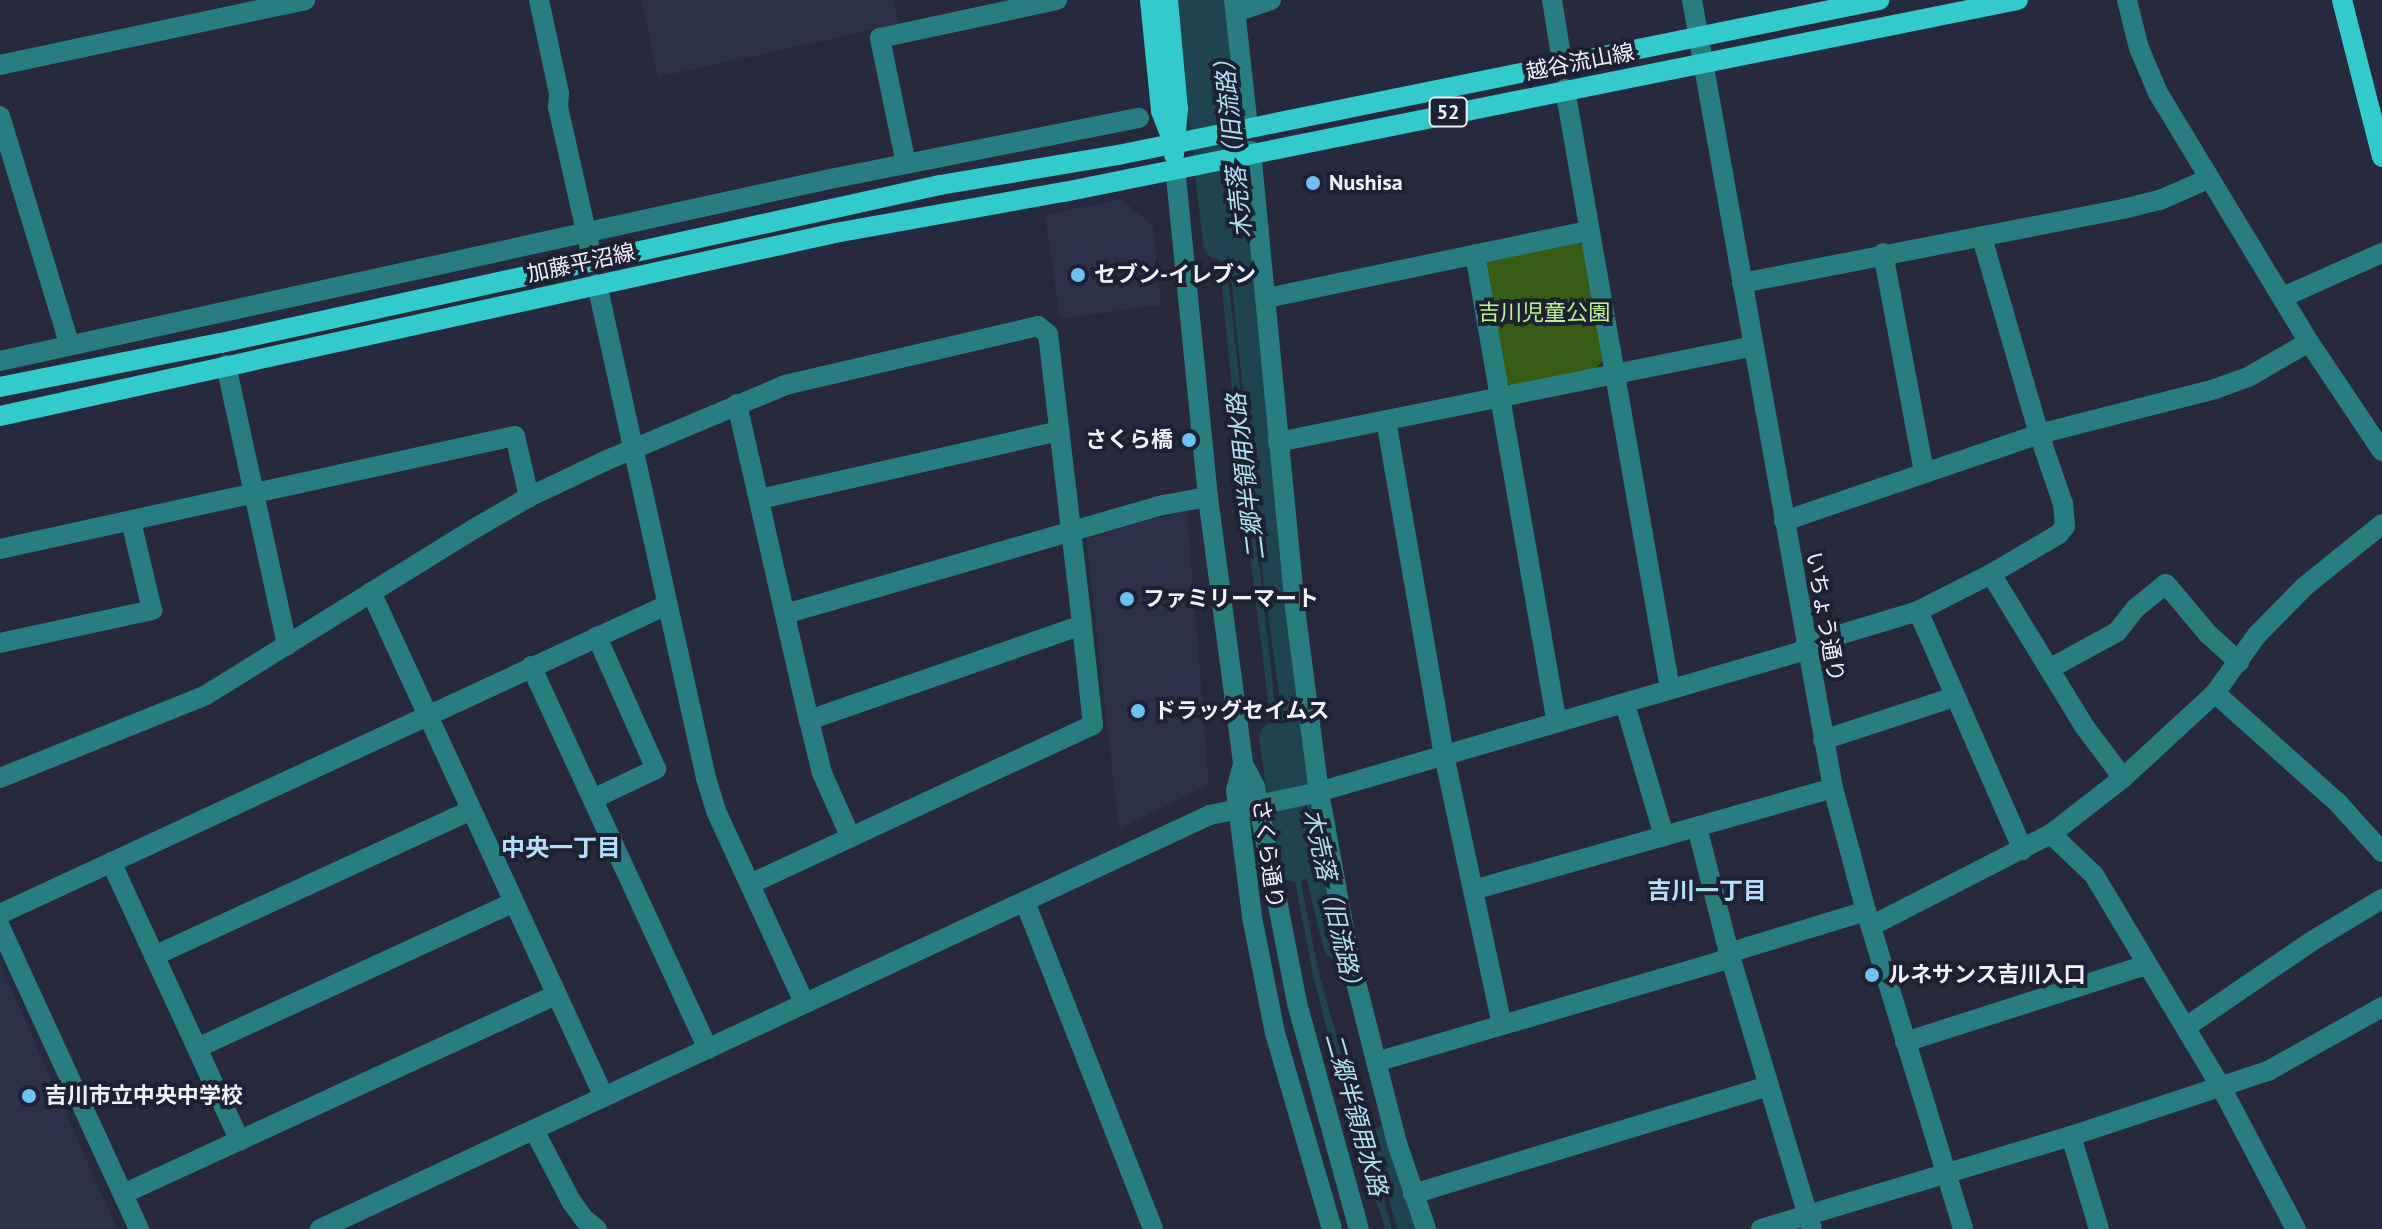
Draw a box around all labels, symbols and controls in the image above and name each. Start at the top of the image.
street label: 越谷流山線 [1523,39,1637,85]
water label: 木売落（旧流路） [1209,46,1257,240]
road number: 52 [1428,96,1468,128]
place label: Nushisa [1329,170,1403,196]
marker: Nushisa [1304,174,1322,192]
street label: 加藤平沼線 [524,239,638,287]
place label: セブン-イレブン [1094,262,1256,288]
marker: セブン-イレブン [1069,266,1087,284]
park label: 吉川児童公園 [1478,300,1610,326]
water label: 二郷半領用水路 [1221,392,1271,562]
place label: さくら橋 [1085,427,1173,453]
marker: さくら橋 [1180,431,1198,449]
street label: いちょう通り [1801,550,1849,684]
place label: ファミリーマート [1143,586,1319,612]
marker: ファミリーマート [1118,590,1136,608]
place label: ドラッグセイムス [1154,698,1330,724]
marker: ドラッグセイムス [1129,702,1147,720]
street label: さくら通り [1247,798,1289,910]
water label: 木売落（旧流路） [1297,806,1369,1000]
district label: 中央一丁目 [501,834,621,862]
district label: 吉川一丁目 [1647,877,1767,905]
place label: ルネサンス吉川入口 [1888,962,2086,988]
marker: ルネサンス吉川入口 [1863,966,1881,984]
water label: 二郷半領用水路 [1319,1029,1393,1199]
place label: 吉川市立中央中学校 [45,1083,243,1109]
marker: 吉川市立中央中学校 [20,1087,38,1105]

